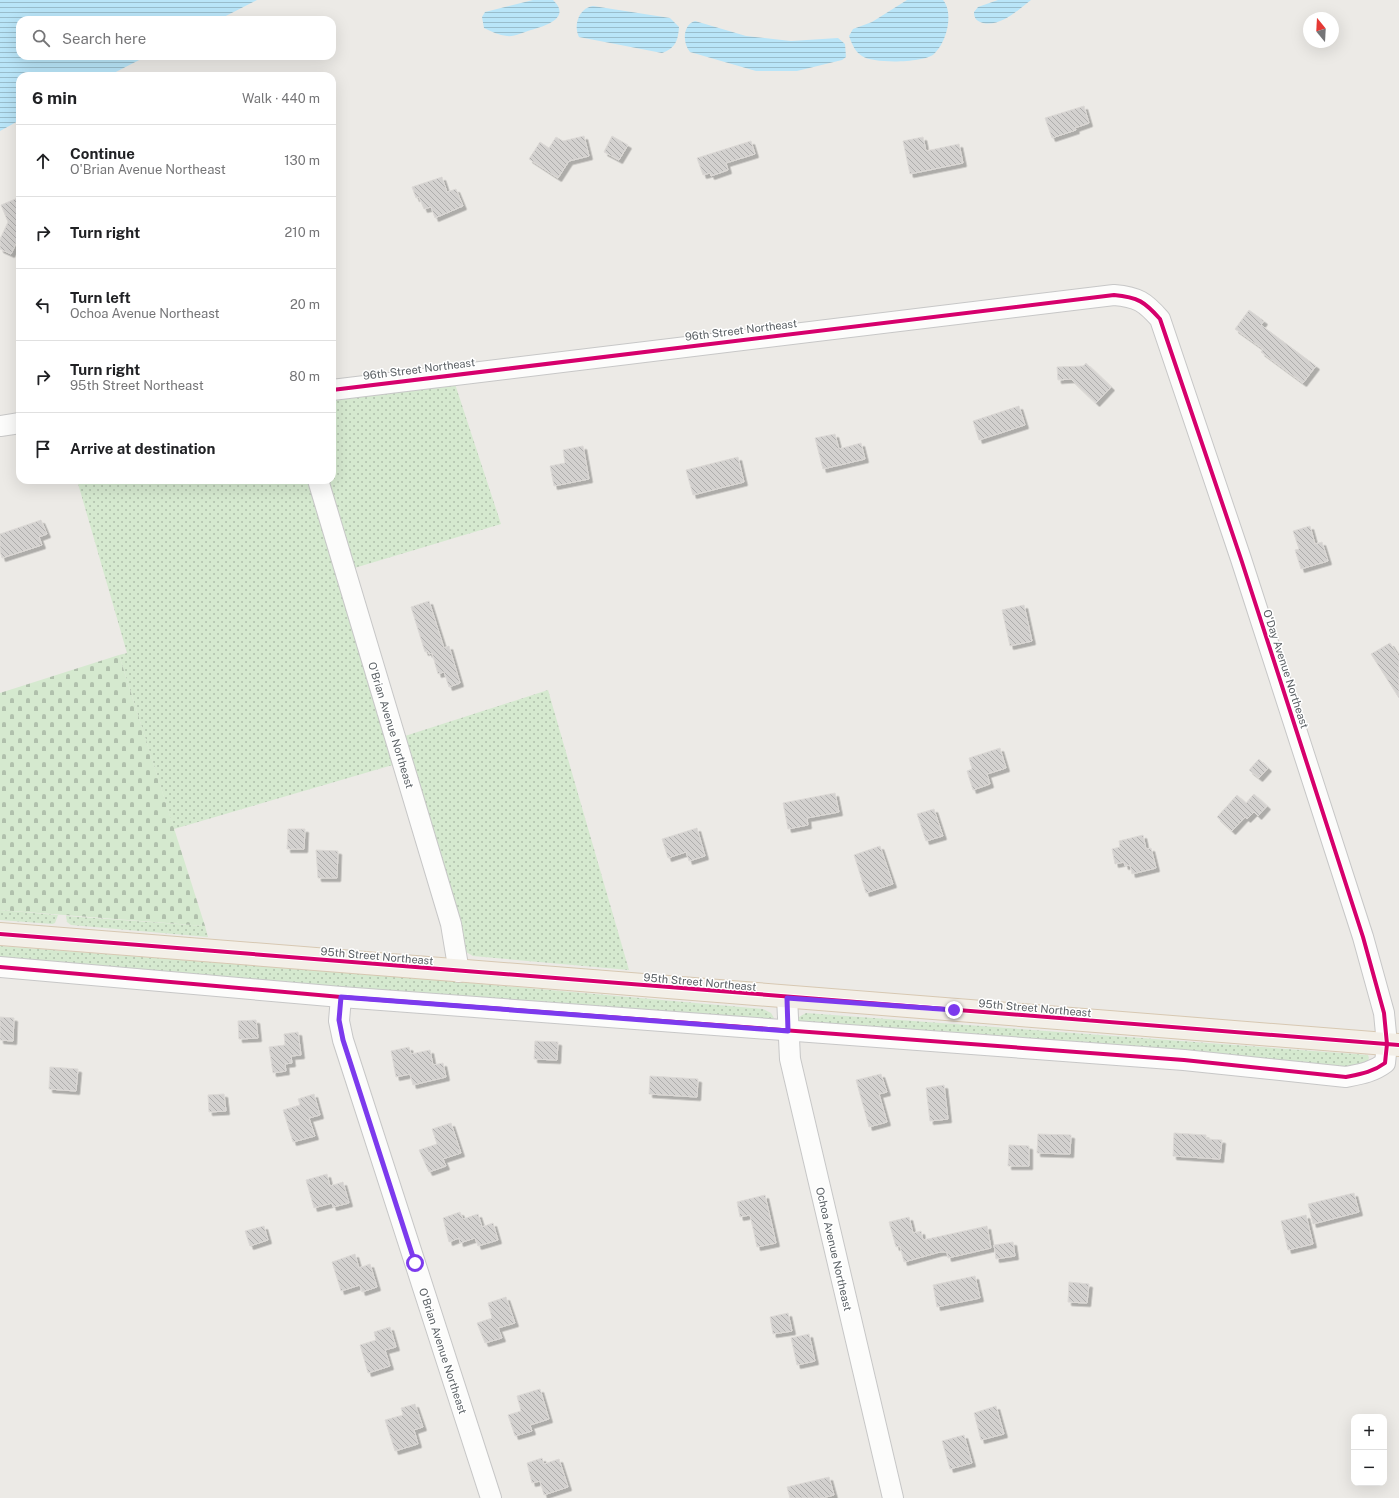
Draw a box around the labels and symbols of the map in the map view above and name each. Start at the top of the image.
north arrow [1303,12,1339,48]
street label: 96th Street Northeast [684,317,798,343]
street label: 96th Street Northeast [362,356,476,382]
street label: O'Day Avenue Northeast [1261,608,1311,730]
street label: O'Brian Avenue Northeast [366,660,416,790]
street label: 95th Street Northeast [320,945,434,967]
street label: 95th Street Northeast [643,971,757,993]
street label: 95th Street Northeast [978,997,1092,1019]
route end [945,1001,963,1019]
street label: Ochoa Avenue Northeast [814,1186,854,1312]
route start [406,1254,424,1272]
street label: O'Brian Avenue Northeast [417,1286,469,1416]

